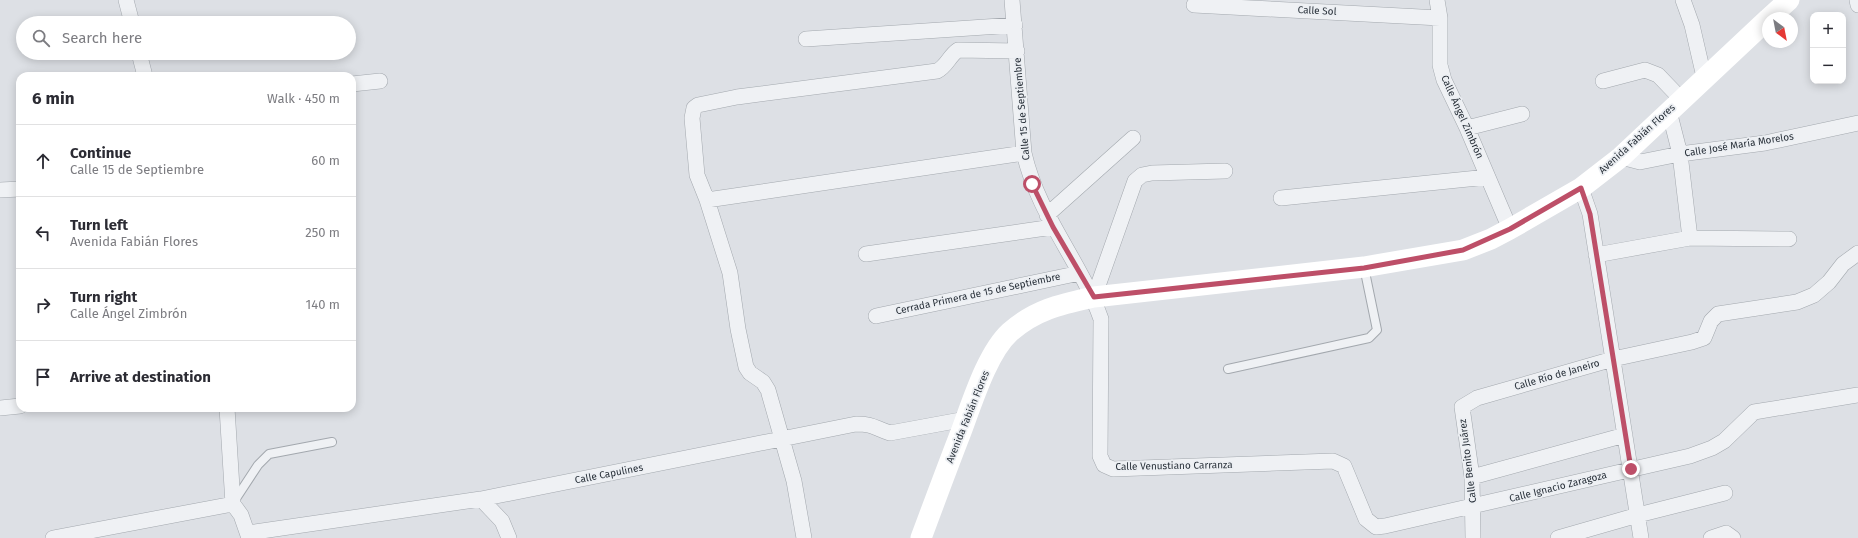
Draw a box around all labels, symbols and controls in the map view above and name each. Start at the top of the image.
street label: Calle Sol [1297,4,1337,18]
north arrow [1762,12,1798,48]
map controls [1810,12,1846,84]
button: + [1810,12,1846,48]
search box [16,16,356,60]
icon: search [30,27,52,49]
text: Search here [62,29,142,47]
button: − [1810,48,1846,84]
street label: Calle 15 de Septiembre [1012,57,1032,161]
street label: Calle Ángel Zimbrón [1438,73,1488,161]
text: 6 min [32,88,75,109]
text: Walk · 450 m [267,91,340,106]
street label: Avenida Fabián Flores [1596,101,1678,176]
street label: Calle José María Morelos [1683,129,1795,160]
text: Continue [70,144,131,162]
icon: ahead [32,150,54,172]
text: 60 m [311,153,340,168]
text: Calle 15 de Septiembre [70,162,204,177]
route start [1023,175,1041,193]
text: Turn left [70,216,128,234]
icon: left [32,222,54,244]
text: 250 m [305,225,340,240]
text: Avenida Fabián Flores [70,234,198,249]
street label: Cerrada Primera de 15 de Septiembre [895,271,1061,317]
text: Turn right [70,288,137,306]
icon: right [32,294,54,316]
text: 140 m [306,297,340,312]
text: Calle Ángel Zimbrón [70,306,187,321]
street label: Calle Río de Janeiro [1513,356,1601,393]
icon: arrive [32,366,54,388]
text: Arrive at destination [70,368,211,386]
street label: Avenida Fabián Flores [944,369,992,465]
street label: Calle Benito Juárez [1457,418,1479,504]
street label: Calle Venustiano Carranza [1115,459,1233,473]
route end [1622,460,1640,478]
street label: Calle Capulines [574,461,644,486]
street label: Calle Ignacio Zaragoza [1508,469,1608,505]

